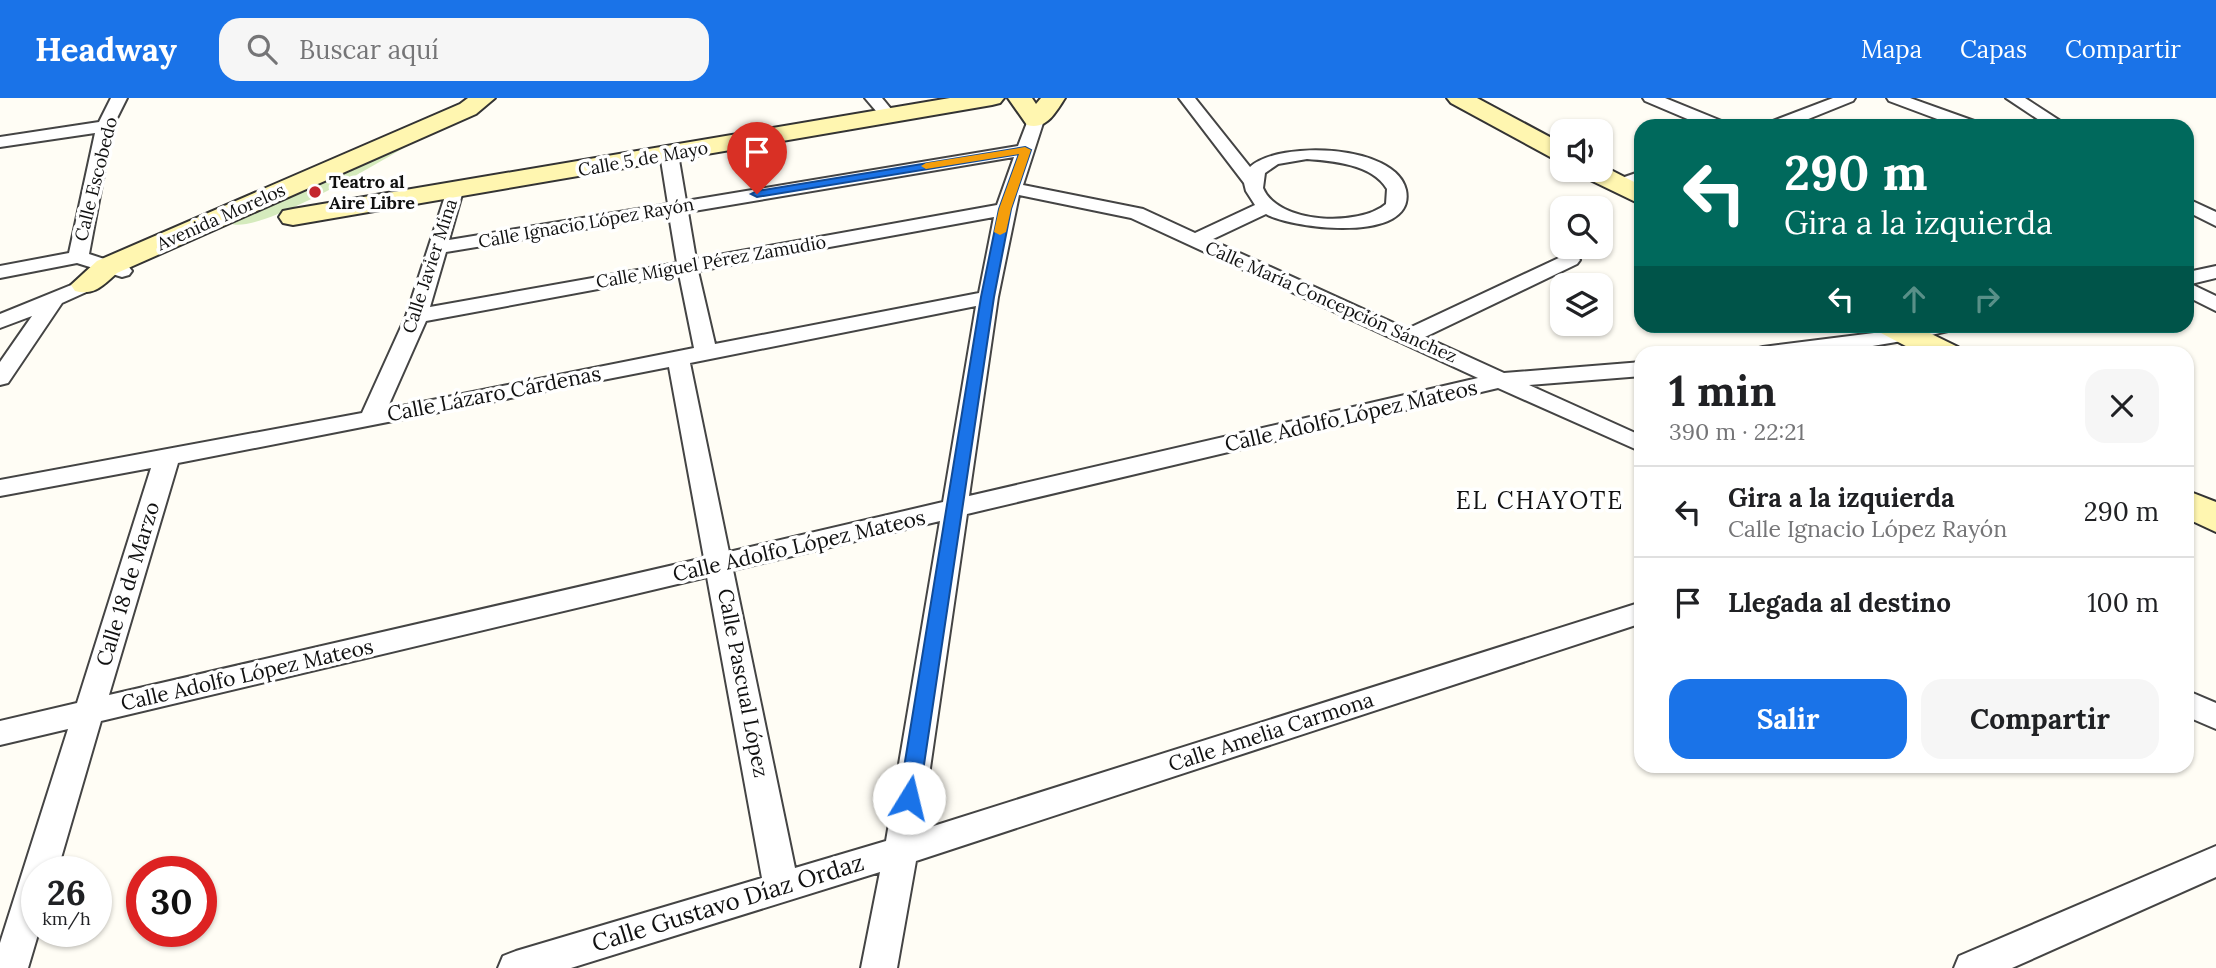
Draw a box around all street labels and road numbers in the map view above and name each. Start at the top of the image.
street label: Calle Escobedo [69,114,122,243]
street label: Calle 5 de Mayo [576,136,710,181]
street label: Avenida Morelos [152,178,289,256]
street label: Calle Ignacio López Rayón [476,192,696,253]
street label: Calle Javier Mina [397,196,462,336]
street label: Calle Miguel Pérez Zamudio [594,230,828,293]
street label: Calle María Concepción Sánchez [1202,235,1461,368]
street label: Calle Lázaro Cárdenas [385,360,603,427]
street label: Calle Adolfo López Mateos [1222,373,1480,458]
street label: Calle 18 de Marzo [90,498,165,669]
street label: Calle Adolfo López Mateos [670,503,928,588]
street label: Calle Pascual López [712,586,775,780]
street label: Calle Adolfo López Mateos [118,632,376,717]
street label: Calle Amelia Carmona [1165,686,1377,777]
street label: Calle Gustavo Díaz Ordaz [588,846,868,959]

